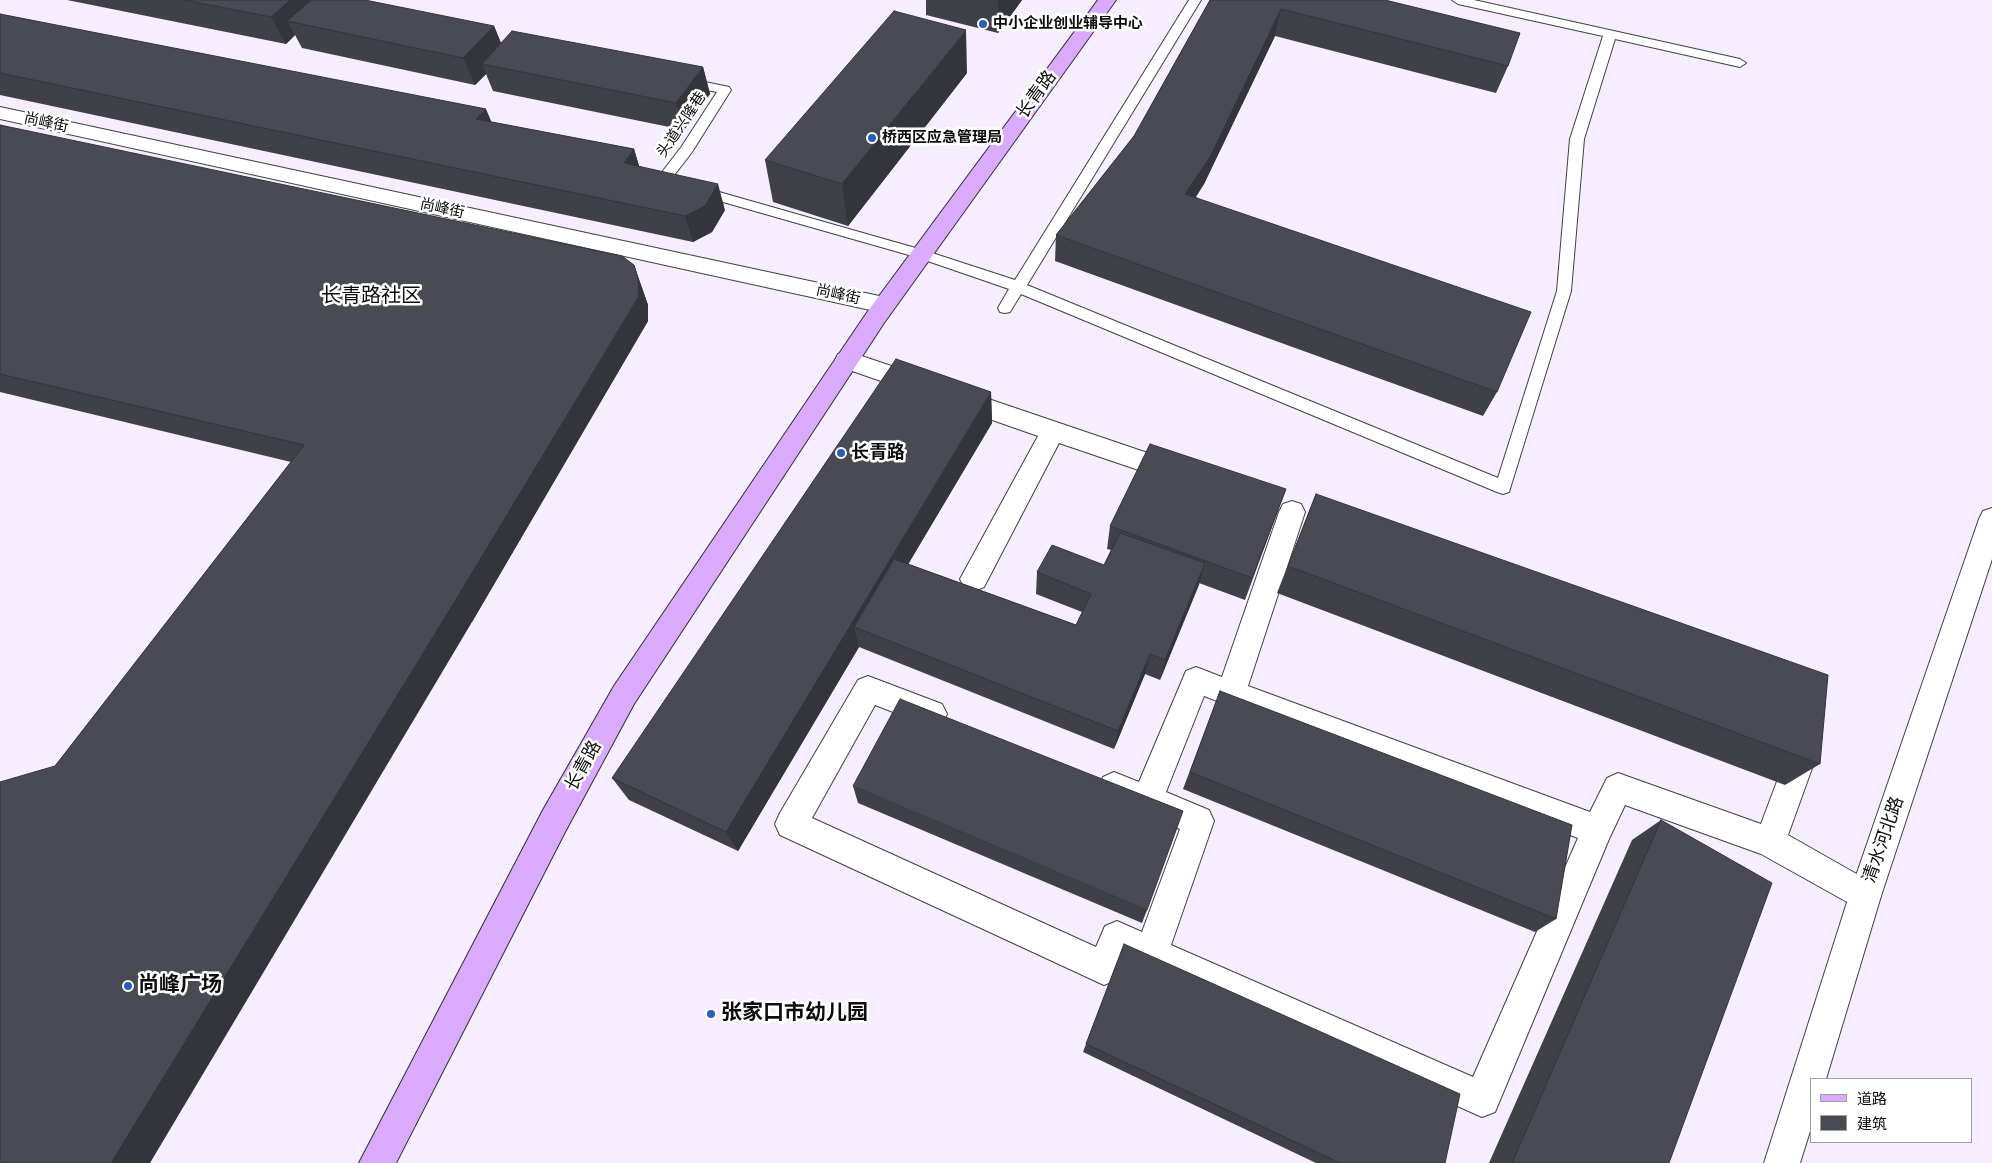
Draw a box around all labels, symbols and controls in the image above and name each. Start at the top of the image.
place label: 中小企业创业辅导中心 [993,15,1143,33]
marker: 中小企业创业辅导中心 [977,18,989,30]
street label: 长青路 [1012,67,1062,123]
street label: 头道兴隆巷 [654,89,710,161]
street label: 尚峰街 [22,110,70,136]
place label: 桥西区应急管理局 [882,129,1002,147]
marker: 桥西区应急管理局 [866,132,878,144]
street label: 尚峰街 [418,196,466,222]
street label: 尚峰街 [814,282,862,308]
district label: 长青路社区 [321,285,421,309]
place label: 长青路 [851,442,905,464]
marker: 长青路 [835,447,847,459]
street label: 长青路 [561,737,607,795]
street label: 清水河北路 [1859,794,1909,886]
place label: 尚峰广场 [138,973,222,999]
marker: 尚峰广场 [122,980,134,992]
place label: 张家口市幼儿园 [721,1001,868,1027]
marker: 张家口市幼儿园 [705,1008,717,1020]
legend [1810,1078,1972,1143]
text: 道路 [1857,1091,1887,1107]
text: 建筑 [1857,1116,1887,1132]

